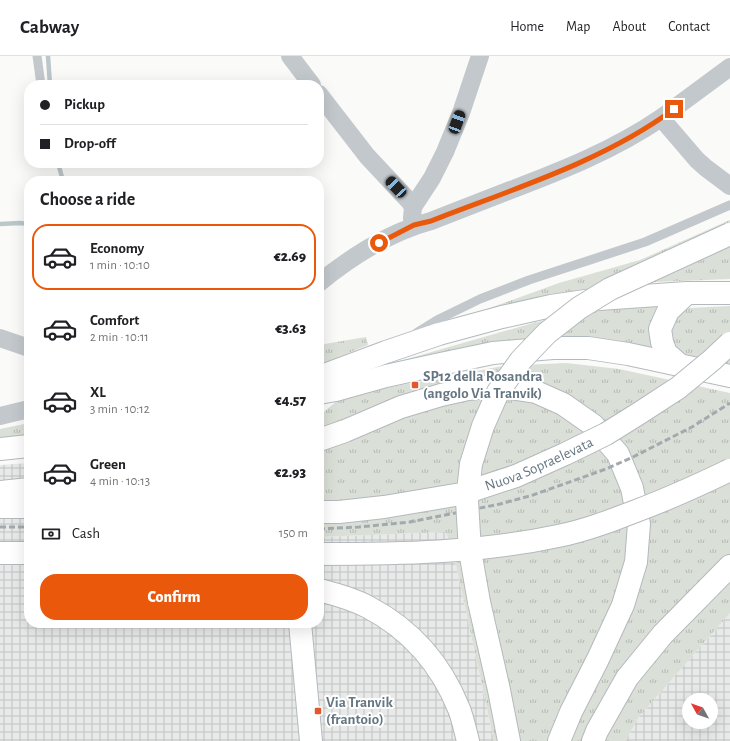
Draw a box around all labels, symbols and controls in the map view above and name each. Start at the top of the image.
text: Cabway [20,18,79,37]
text: Home [510,20,544,34]
text: Map [566,20,590,34]
text: About [612,20,646,34]
text: Contact [668,20,710,34]
text: Pickup [64,97,105,112]
route end [665,100,683,118]
car [447,109,467,135]
text: Drop-off [64,136,116,151]
car [383,174,409,200]
text: Choose a ride [40,191,135,209]
route start [370,234,388,252]
icon: car [42,239,78,275]
text: Economy [90,241,144,256]
text: €2.69 [274,249,306,264]
text: 1 min · 10:10 [90,259,150,272]
icon: car [42,311,78,347]
text: Comfort [90,313,139,328]
text: €3.63 [275,321,306,336]
text: 2 min · 10:11 [90,331,149,344]
place label: SP12 della Rosandra (angolo Via Tranvik) [423,369,543,401]
marker: SP12 della Rosandra (angolo Via Tranvik) [410,380,420,390]
icon: car [42,383,78,419]
text: XL [90,385,106,400]
text: €4.57 [275,393,306,408]
text: 3 min · 10:12 [90,403,150,416]
street label: Nuova Sopraelevata [483,434,596,494]
icon: car [42,455,78,491]
text: Green [90,457,126,472]
text: €2.93 [275,465,306,480]
text: 4 min · 10:13 [90,475,150,488]
icon: cash [40,523,62,545]
text: Cash [72,526,100,541]
text: 150 m [279,527,308,540]
button: Confirm [40,574,308,620]
north arrow [682,693,718,729]
map controls [682,693,718,729]
place label: Via Tranvik (frantoio) [326,695,393,727]
marker: Via Tranvik (frantoio) [313,706,323,716]

